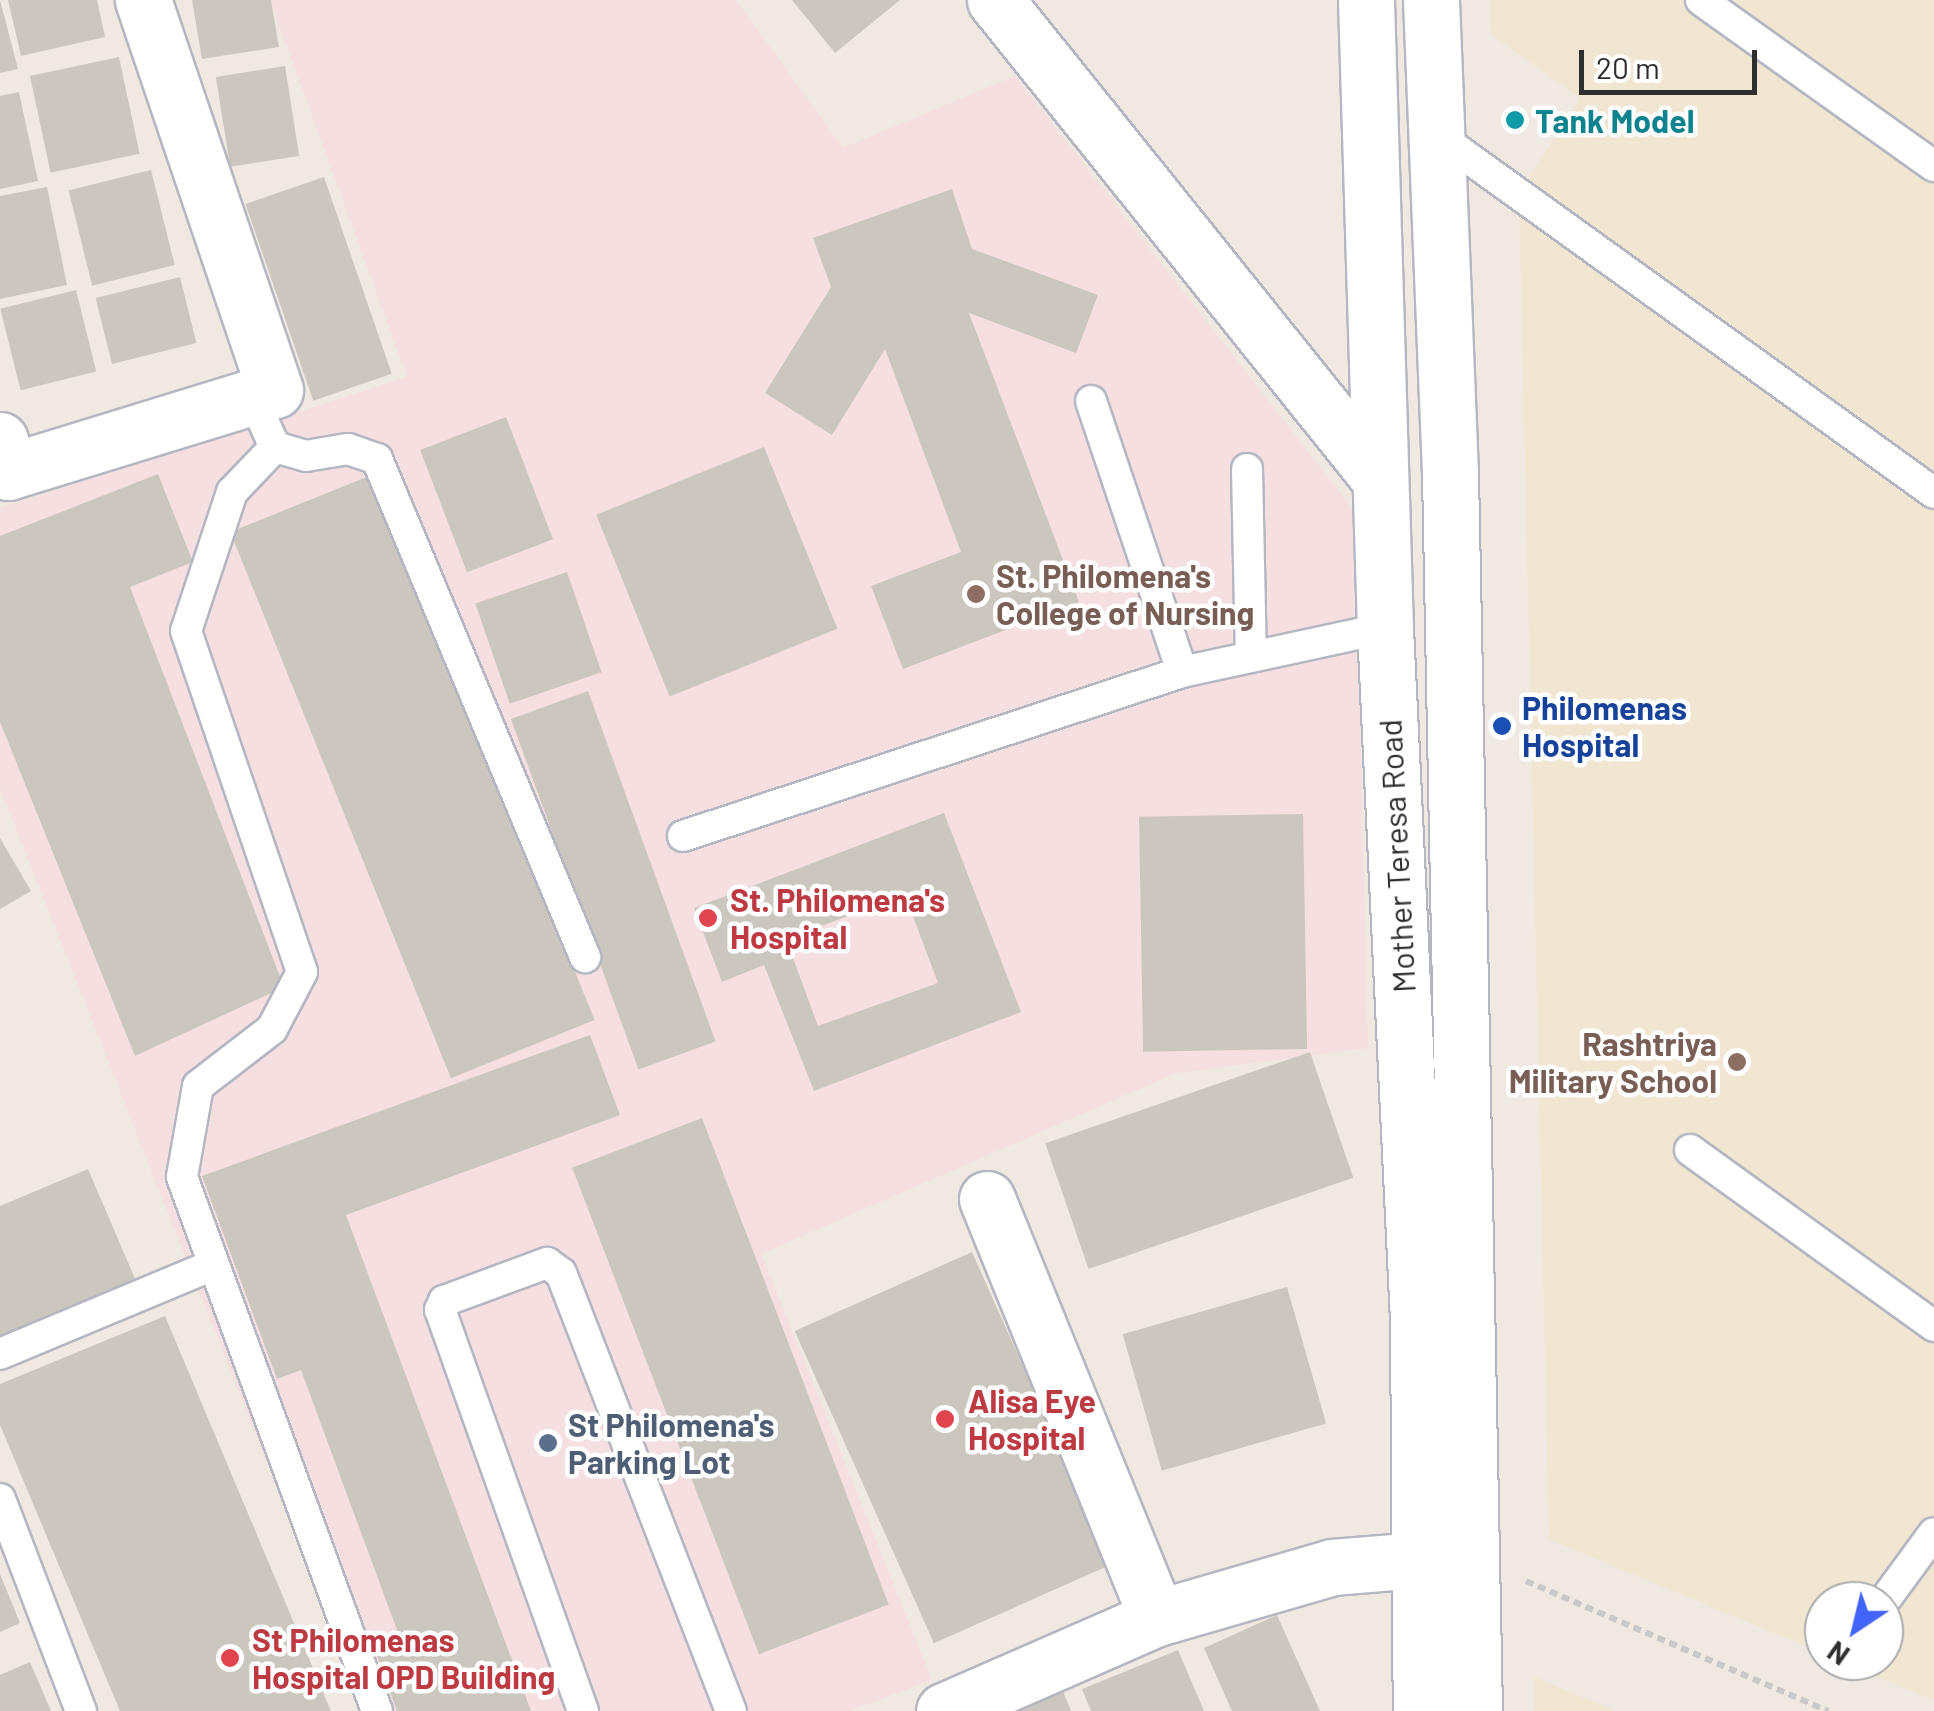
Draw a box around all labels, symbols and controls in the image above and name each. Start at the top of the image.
scale bar [1584,30,1762,92]
text: 20 m [1596,49,1660,85]
place label: Tank Model [1535,101,1694,139]
marker: Tank Model [1504,109,1526,131]
place label: St. Philomena's College of Nursing [996,557,1254,632]
marker: St. Philomena's College of Nursing [965,583,987,605]
place label: Philomenas Hospital [1522,689,1687,764]
marker: Philomenas Hospital [1491,715,1513,737]
street label: Mother Teresa Road [1370,718,1422,994]
place label: St. Philomena's Hospital [730,881,945,956]
marker: St. Philomena's Hospital [695,905,721,931]
place label: Rashtriya Military School [1509,1025,1717,1100]
marker: Rashtriya Military School [1726,1051,1748,1073]
place label: Alisa Eye Hospital [968,1382,1096,1457]
place label: St Philomena's Parking Lot [568,1406,774,1481]
marker: Alisa Eye Hospital [932,1406,958,1432]
marker: St Philomena's Parking Lot [537,1432,559,1454]
north arrow [1804,1581,1904,1681]
place label: St Philomenas Hospital OPD Building [252,1621,555,1696]
text: N [1821,1635,1855,1673]
marker: St Philomenas Hospital OPD Building [217,1645,243,1671]

